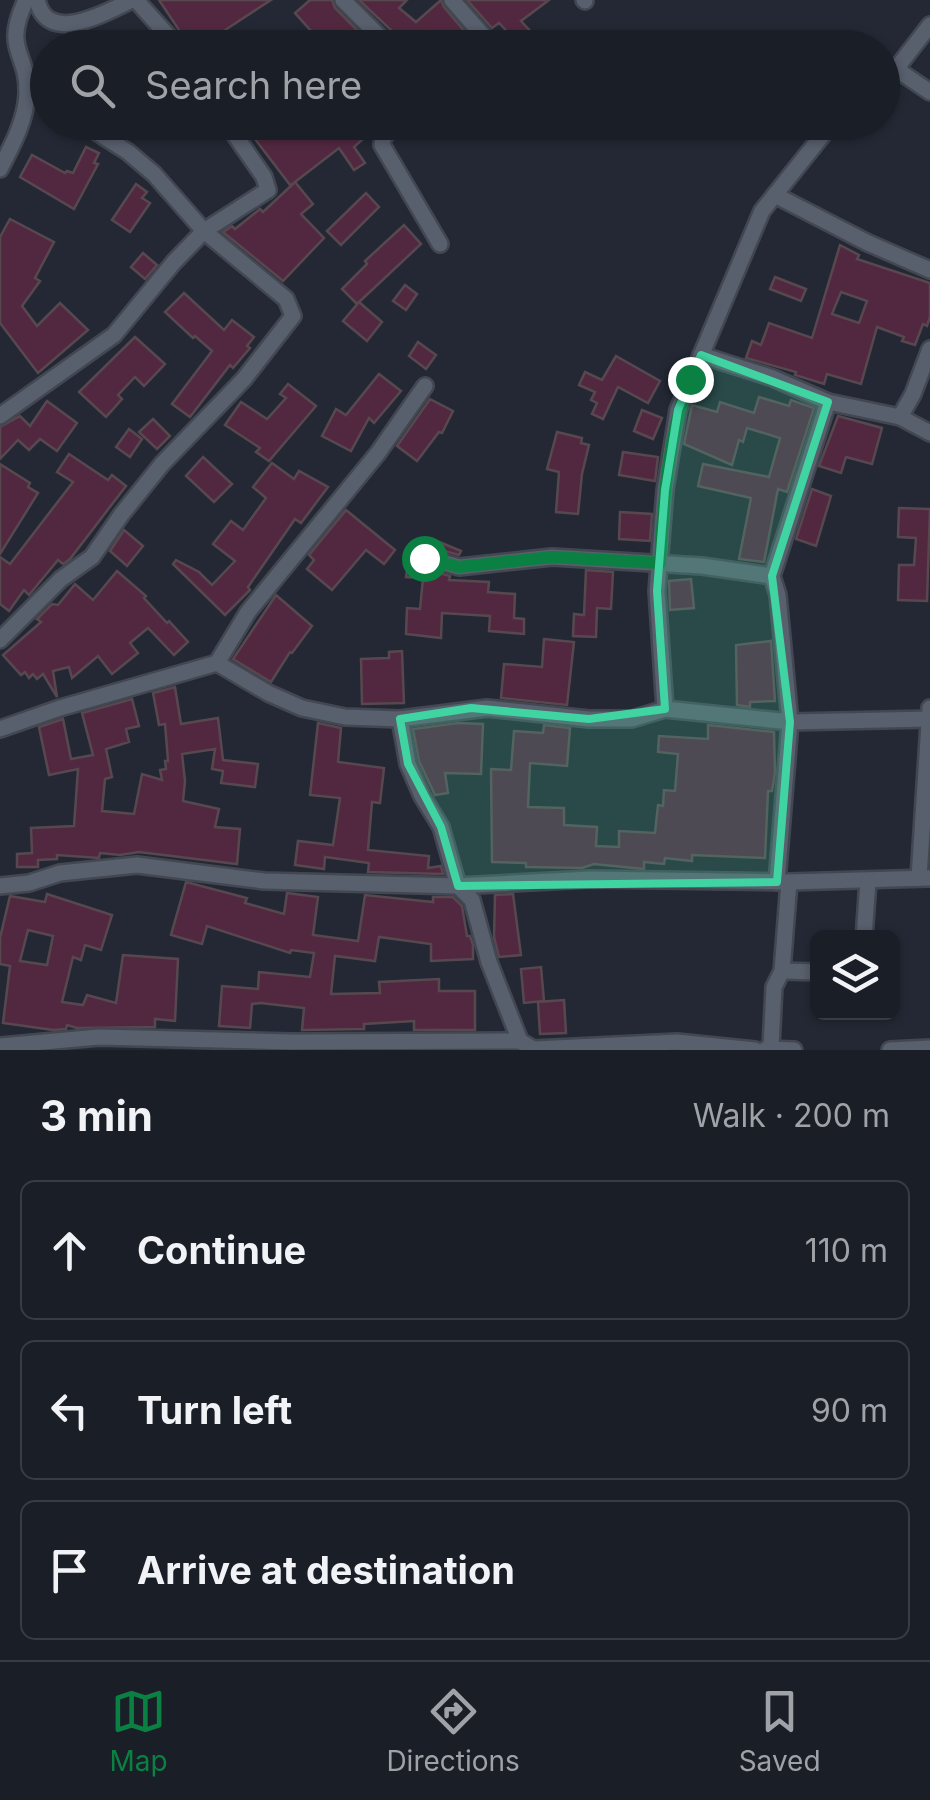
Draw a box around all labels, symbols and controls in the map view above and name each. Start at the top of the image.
search box [30,30,900,140]
icon: search [65,58,120,113]
text: Search here [145,62,362,108]
route end [668,357,714,403]
route start [402,536,448,582]
map controls [810,930,900,1020]
button: layers [810,930,900,1020]
text: 3 min [40,1090,153,1141]
text: Walk · 200 m [693,1096,890,1135]
icon: ahead [42,1223,97,1278]
text: Continue [137,1227,306,1273]
text: 110 m [805,1231,888,1270]
icon: left [42,1383,97,1438]
text: Turn left [137,1387,292,1433]
text: 90 m [811,1391,888,1430]
icon: arrive [42,1543,97,1598]
text: Arrive at destination [137,1547,515,1593]
tab: Map [109,1684,168,1778]
tab: Directions [386,1684,520,1778]
tab: Saved [739,1684,821,1778]

